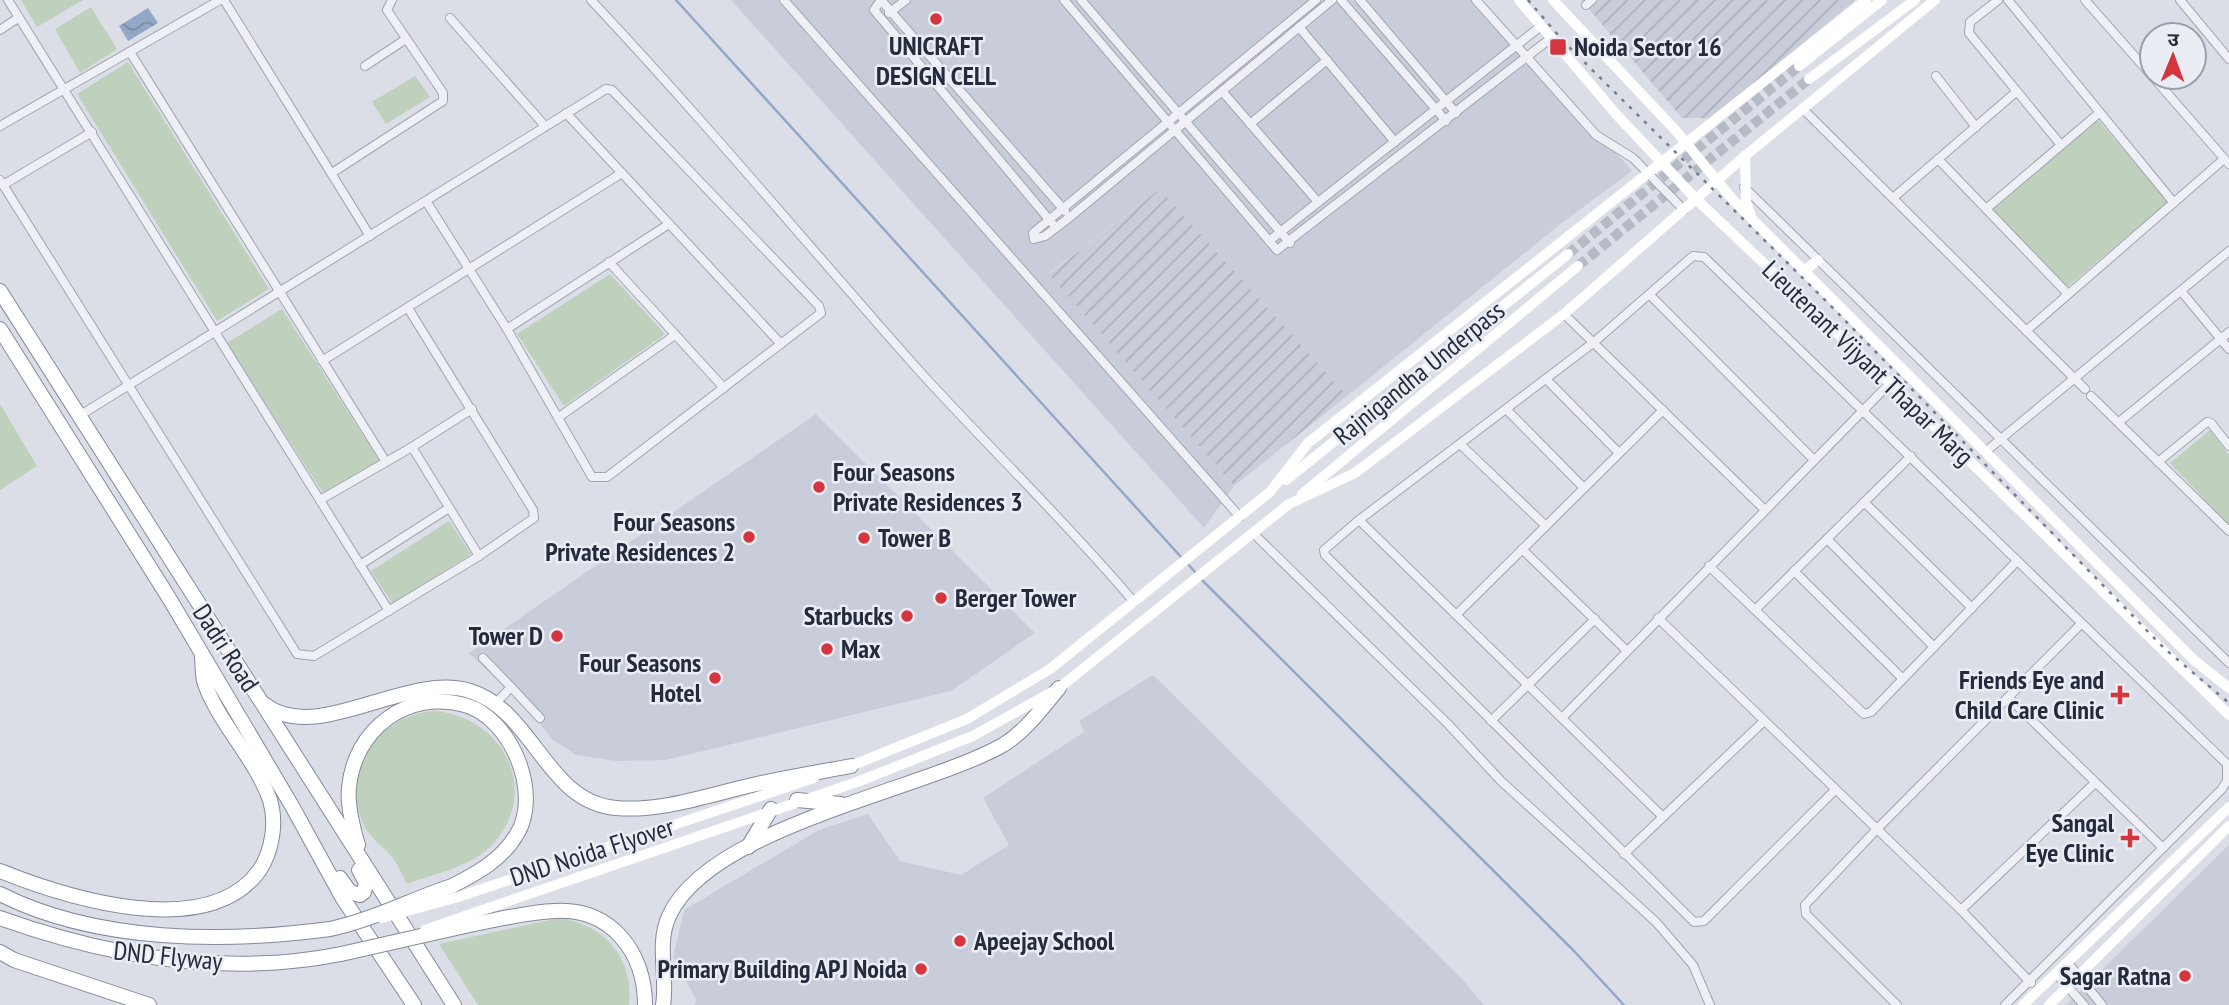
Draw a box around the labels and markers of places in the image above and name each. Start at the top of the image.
marker: UNICRAFT DESIGN CELL [928,11,944,27]
place label: UNICRAFT DESIGN CELL [876,29,996,92]
place label: Noida Sector 16 [1574,30,1722,63]
marker: Noida Sector 16 [1548,37,1568,57]
place label: Four Seasons Private Residences 3 [833,455,1023,518]
marker: Four Seasons Private Residences 3 [811,479,827,495]
place label: Four Seasons Private Residences 2 [545,505,735,568]
place label: Tower B [878,521,951,554]
marker: Four Seasons Private Residences 2 [741,529,757,545]
marker: Tower B [856,530,872,546]
place label: Berger Tower [955,581,1077,614]
marker: Berger Tower [933,590,949,606]
place label: Starbucks [804,599,893,632]
marker: Starbucks [899,608,915,624]
place label: Tower D [469,619,543,652]
marker: Tower D [549,628,565,644]
place label: Max [841,632,881,665]
marker: Max [819,641,835,657]
place label: Four Seasons Hotel [579,646,702,709]
place label: Friends Eye and Child Care Clinic [1955,663,2104,726]
marker: Four Seasons Hotel [707,670,723,686]
marker: Friends Eye and Child Care Clinic [2110,685,2130,705]
place label: Sangal Eye Clinic [2026,806,2115,869]
marker: Sangal Eye Clinic [2120,828,2140,848]
place label: Apeejay School [973,924,1115,957]
marker: Apeejay School [952,933,968,949]
place label: Primary Building APJ Noida [658,952,907,985]
place label: Sagar Ratna [2060,959,2171,992]
marker: Primary Building APJ Noida [913,961,929,977]
marker: Sagar Ratna [2177,968,2193,984]

